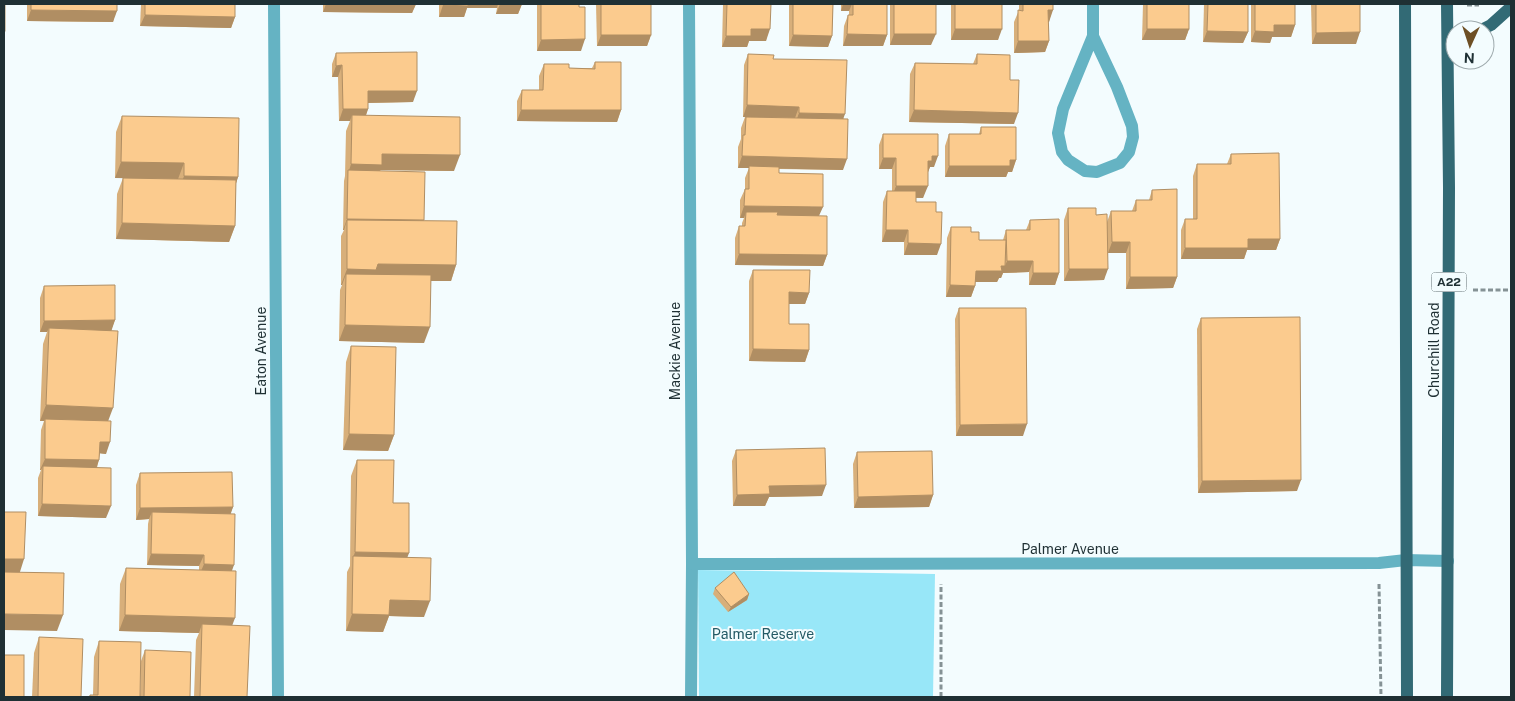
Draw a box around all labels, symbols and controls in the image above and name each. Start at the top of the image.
north arrow [1445,20,1495,70]
text: N [1463,50,1475,66]
road number: A22 [1432,272,1466,292]
street label: Mackie Avenue [667,302,683,400]
street label: Churchill Road [1426,302,1442,398]
street label: Eaton Avenue [253,307,269,395]
street label: Palmer Avenue [1021,541,1119,557]
park label: Palmer Reserve [712,626,814,642]

